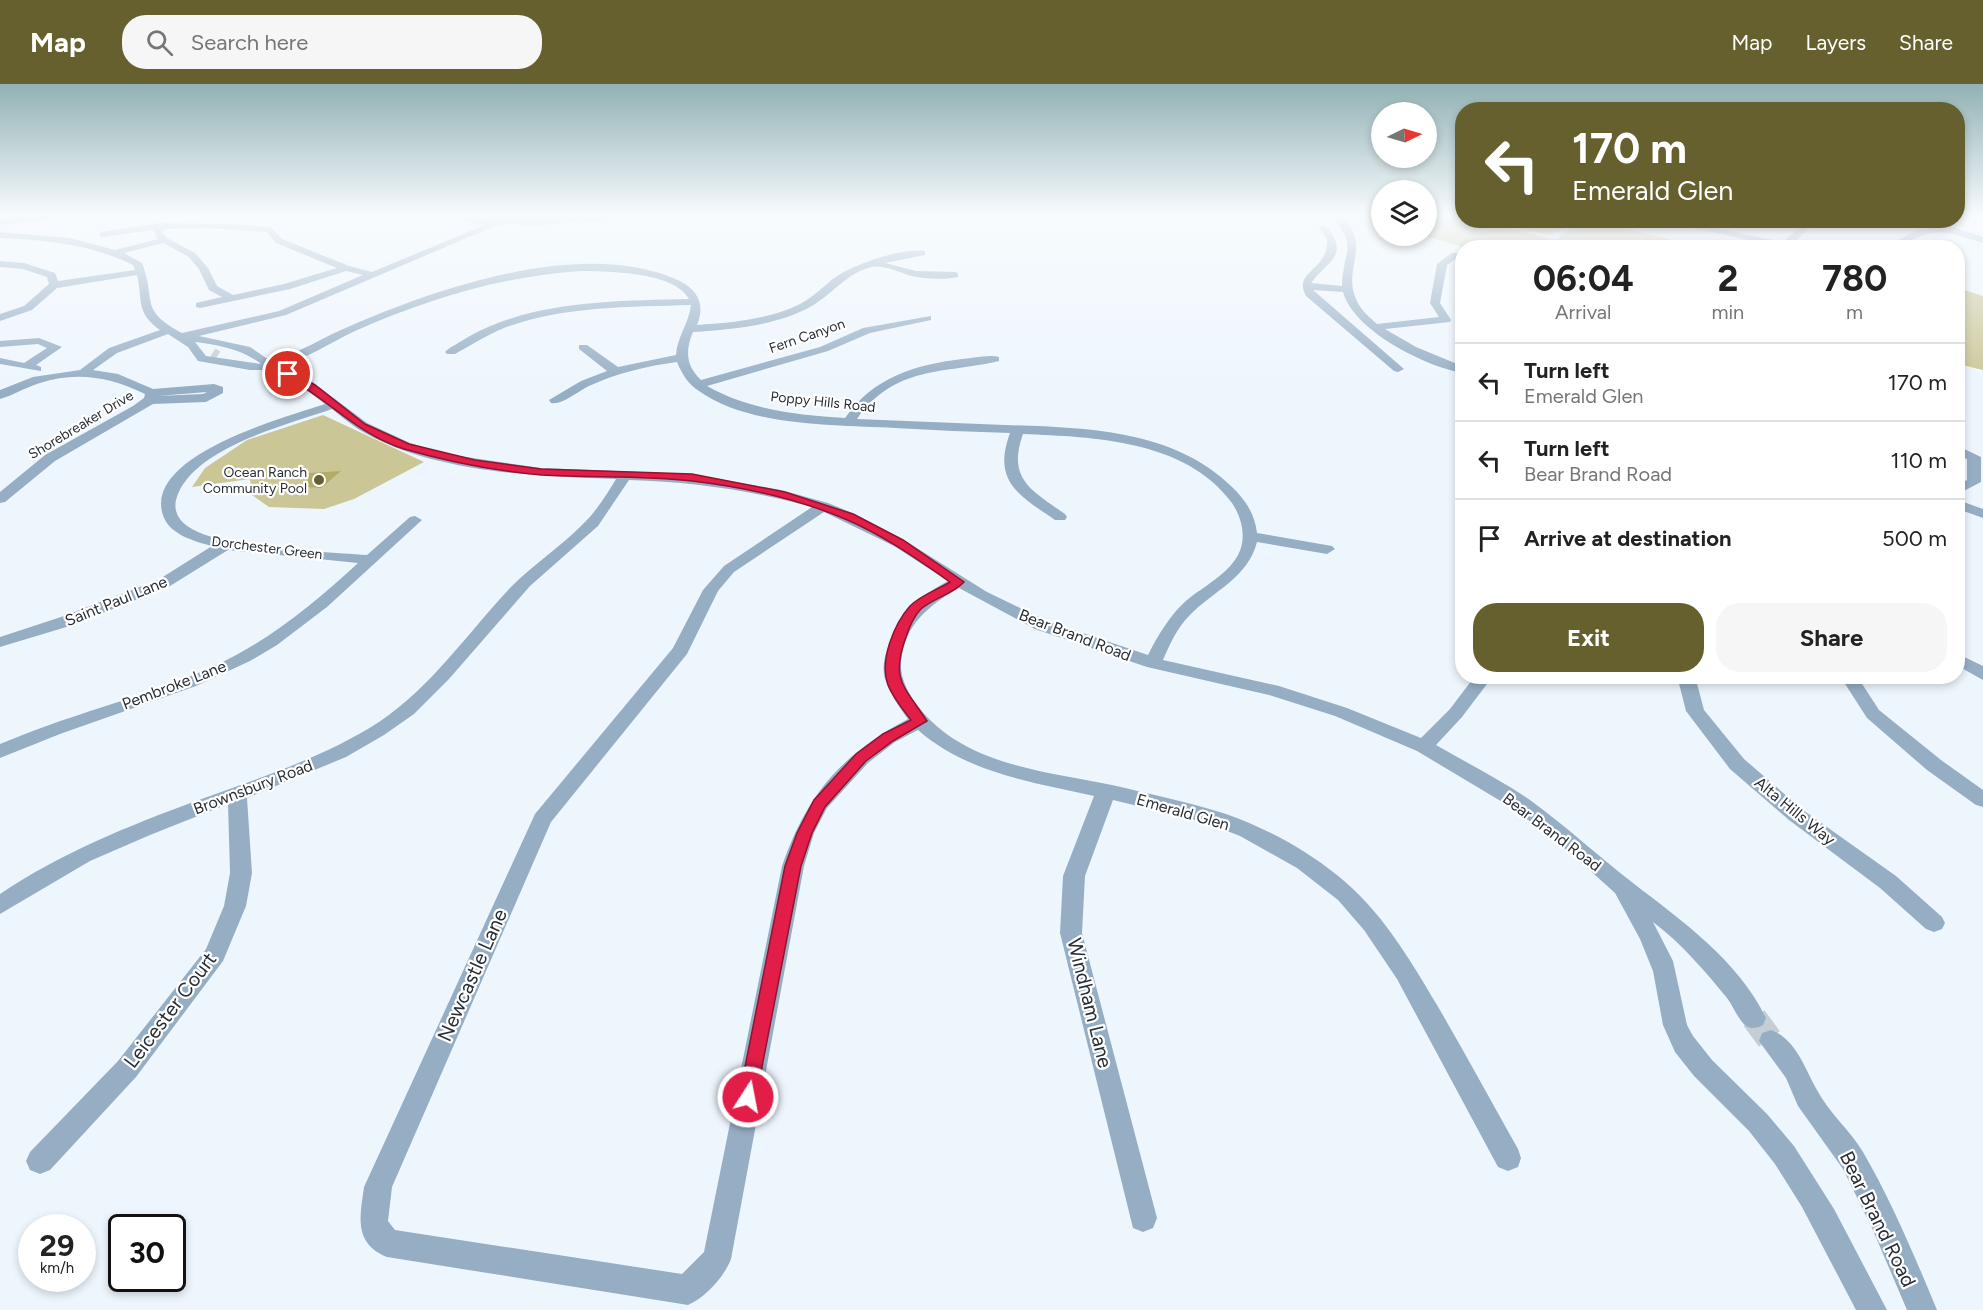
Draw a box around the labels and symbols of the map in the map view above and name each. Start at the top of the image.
north arrow [1371,102,1437,168]
street label: Fern Canyon [767,315,847,357]
pin [262,348,313,399]
street label: Shorebreaker Drive [25,387,137,463]
street label: Poppy Hills Road [770,388,876,416]
place label: Ocean Ranch Community Pool [203,464,307,497]
marker: Ocean Ranch Community Pool [312,473,326,487]
street label: Dorchester Green [211,533,324,563]
street label: Saint Paul Lane [62,572,170,630]
street label: Bear Brand Road [1016,605,1134,665]
street label: Pembroke Lane [119,656,229,714]
street label: Brownsbury Road [191,756,315,818]
street label: Alta Hills Way [1751,773,1839,850]
street label: Bear Brand Road [1499,789,1605,875]
street label: Emerald Glen [1134,790,1232,834]
street label: Newcastle Lane [432,905,512,1045]
street label: Windham Lane [1062,936,1118,1070]
street label: Leicester Court [119,947,221,1073]
position arrow [716,1065,780,1129]
street label: Bear Brand Road [1835,1147,1921,1291]
speed limit sign: 30 [108,1214,186,1292]

